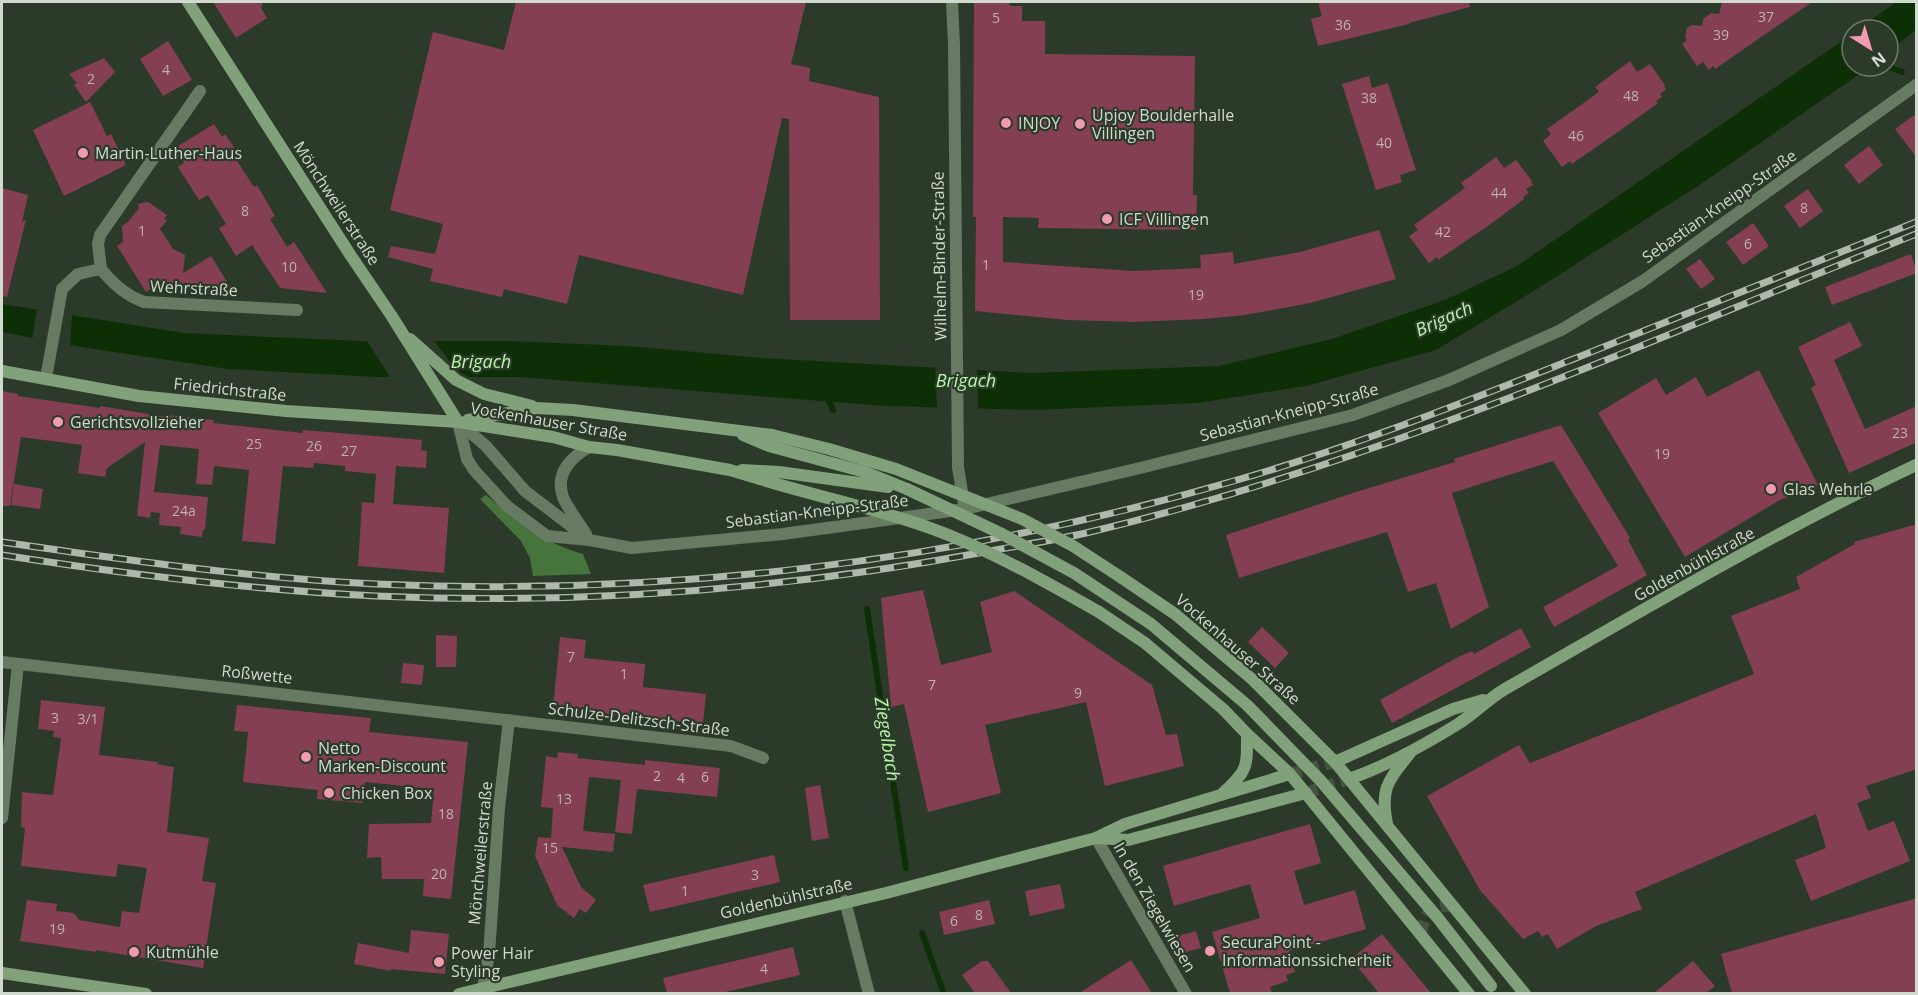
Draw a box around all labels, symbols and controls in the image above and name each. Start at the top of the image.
house number: 37 [1758,7,1774,26]
house number: 5 [992,8,1000,27]
house number: 36 [1335,15,1351,34]
north arrow [1840,18,1900,78]
house number: 39 [1713,25,1729,44]
text: N [1867,47,1891,73]
house number: 4 [162,60,170,79]
house number: 2 [87,69,95,88]
house number: 48 [1623,86,1639,105]
house number: 38 [1361,88,1377,107]
place label: Upjoy Boulderhalle Villingen [1092,104,1234,144]
place label: INJOY [1018,112,1060,134]
marker: INJOY [999,116,1013,130]
marker: Upjoy Boulderhalle Villingen [1073,117,1087,131]
house number: 46 [1568,126,1584,145]
house number: 40 [1376,133,1392,152]
street label: Mönchweilerstraße [289,137,385,269]
place label: Martin-Luther-Haus [95,142,242,164]
street label: Sebastian-Kneipp-Straße [1637,144,1801,268]
marker: Martin-Luther-Haus [76,146,90,160]
street label: Wilhelm-Binder-Straße [927,171,951,341]
house number: 44 [1491,183,1507,202]
house number: 8 [1800,198,1808,217]
house number: 8 [241,201,249,220]
place label: ICF Villingen [1119,208,1209,230]
marker: ICF Villingen [1100,212,1114,226]
house number: 1 [138,221,146,240]
house number: 42 [1435,222,1451,241]
house number: 6 [1744,234,1752,253]
house number: 1 [982,255,990,274]
house number: 10 [281,257,297,276]
street label: Wehrstraße [150,275,238,301]
house number: 19 [1188,285,1204,304]
water label: Brigach [1411,295,1476,341]
water label: Brigach [451,349,511,373]
water label: Brigach [936,368,996,392]
street label: Friedrichstraße [172,372,288,406]
street label: Sebastian-Kneipp-Straße [1197,378,1381,446]
street label: Vockenhauser Straße [469,396,629,446]
place label: Gerichtsvollzieher [70,411,204,433]
marker: Gerichtsvollzieher [51,415,65,429]
house number: 23 [1892,423,1908,442]
house number: 25 [246,434,262,453]
house number: 26 [306,436,322,455]
house number: 27 [341,441,357,460]
house number: 19 [1654,444,1670,463]
place label: Glas Wehrle [1783,478,1872,500]
marker: Glas Wehrle [1764,482,1778,496]
street label: Sebastian-Kneipp-Straße [724,489,910,533]
house number: 24a [172,501,196,520]
street label: Goldenbühlstraße [1630,522,1758,606]
street label: Vockenhauser Straße [1171,589,1305,709]
house number: 7 [567,647,575,666]
street label: Roßwette [220,659,294,689]
house number: 1 [620,664,628,683]
house number: 7 [928,675,936,694]
house number: 9 [1074,683,1082,702]
water label: Ziegelbach [869,694,906,783]
street label: Schulze-Delitzsch-Straße [547,697,731,741]
house number: 3 [51,708,59,727]
house number: 3/1 [77,709,99,728]
place label: Netto Marken-Discount [318,737,446,777]
marker: Netto Marken-Discount [299,750,313,764]
house number: 2 [653,766,661,785]
house number: 6 [701,767,709,786]
house number: 4 [677,768,685,787]
street label: Mönchweilerstraße [463,780,497,926]
place label: Chicken Box [341,782,433,804]
marker: Chicken Box [322,786,336,800]
house number: 13 [556,789,572,808]
house number: 18 [438,804,454,823]
house number: 15 [542,838,558,857]
street label: In den Ziegelwiesen [1109,838,1201,976]
house number: 20 [431,864,447,883]
house number: 3 [751,865,759,884]
street label: Goldenbühlstraße [718,872,854,924]
house number: 1 [681,881,689,900]
house number: 8 [975,905,983,924]
house number: 6 [950,911,958,930]
house number: 19 [49,919,65,938]
place label: SecuraPoint - Informationssicherheit [1222,931,1392,971]
place label: Kutmühle [146,941,219,963]
place label: Power Hair Styling [451,942,534,982]
marker: SecuraPoint - Informationssicherheit [1203,944,1217,958]
marker: Kutmühle [127,945,141,959]
marker: Power Hair Styling [432,955,446,969]
house number: 4 [760,959,768,978]

